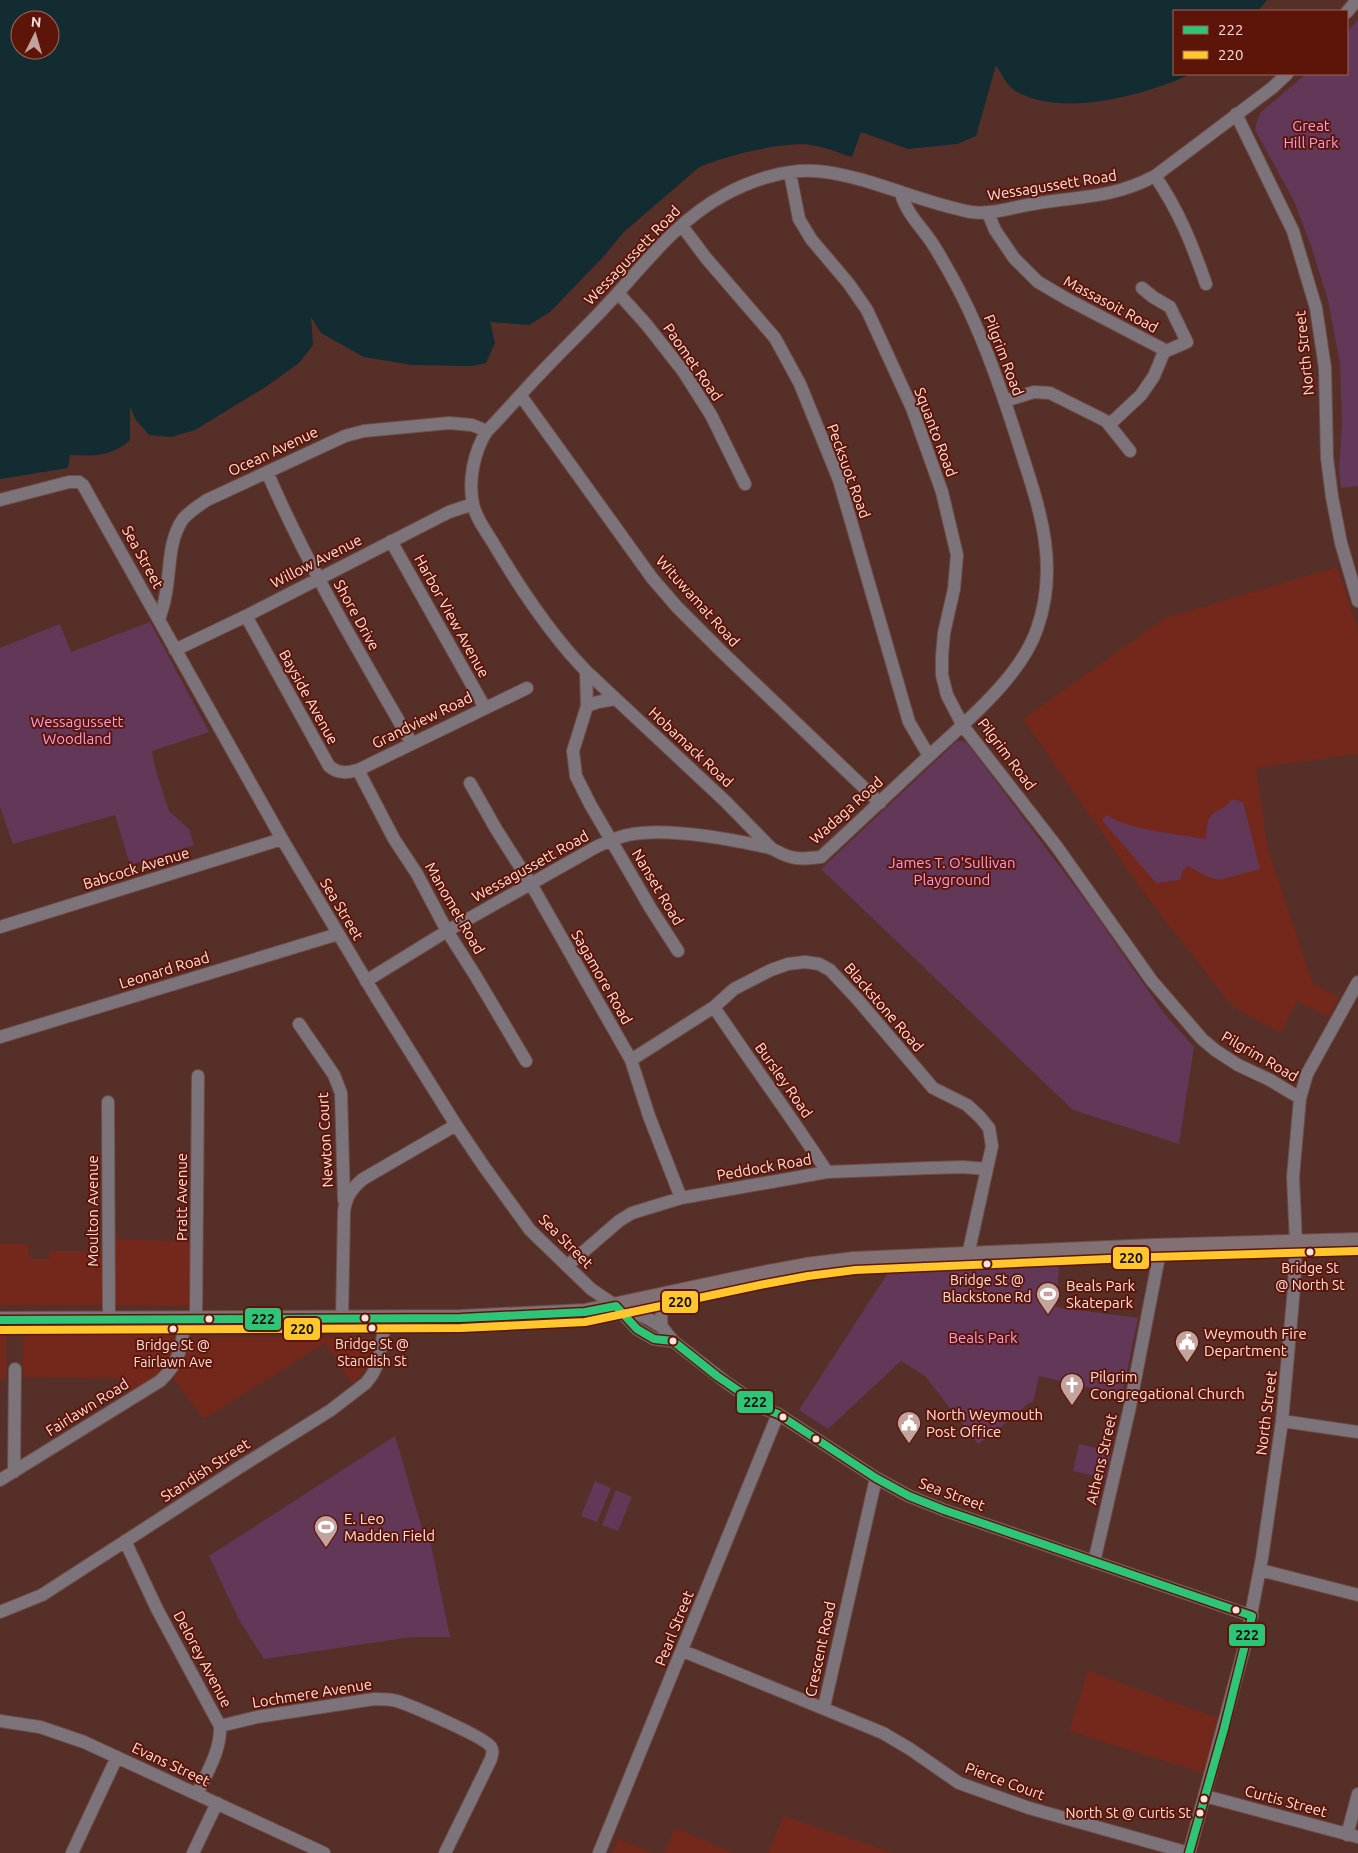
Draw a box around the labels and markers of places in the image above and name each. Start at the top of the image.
marker: Bridge St @ North St [1305,1247,1315,1257]
marker: Bridge St @ Blackstone Rd [982,1259,992,1269]
place label: Bridge St @ North St [1275,1260,1345,1293]
place label: Bridge St @ Blackstone Rd [943,1272,1031,1305]
place label: Beals Park Skatepark [1066,1277,1136,1311]
sports icon: Beals Park Skatepark [1035,1281,1061,1315]
unlabelled marker [360,1313,370,1323]
unlabelled marker [204,1314,214,1324]
marker: Bridge St @ Standish St [367,1323,377,1333]
marker: Bridge St @ Fairlawn Ave [168,1324,178,1334]
place label: Weymouth Fire Department [1204,1325,1307,1359]
public building icon: Weymouth Fire Department [1174,1329,1200,1363]
place label: Bridge St @ Standish St [335,1336,409,1369]
unlabelled marker [668,1336,678,1346]
place label: Bridge St @ Fairlawn Ave [133,1337,213,1370]
place label: Pilgrim Congregational Church [1090,1368,1245,1402]
church icon: Pilgrim Congregational Church [1059,1372,1085,1406]
place label: North Weymouth Post Office [926,1406,1043,1440]
public building icon: North Weymouth Post Office [896,1410,922,1444]
unlabelled marker [778,1412,788,1422]
unlabelled marker [811,1434,821,1444]
place label: E. Leo Madden Field [344,1510,435,1544]
sports icon: E. Leo Madden Field [313,1514,339,1548]
unlabelled marker [1231,1605,1241,1615]
unlabelled marker [1199,1794,1209,1804]
place label: North St @ Curtis St [1066,1805,1191,1821]
marker: North St @ Curtis St [1195,1808,1205,1818]

